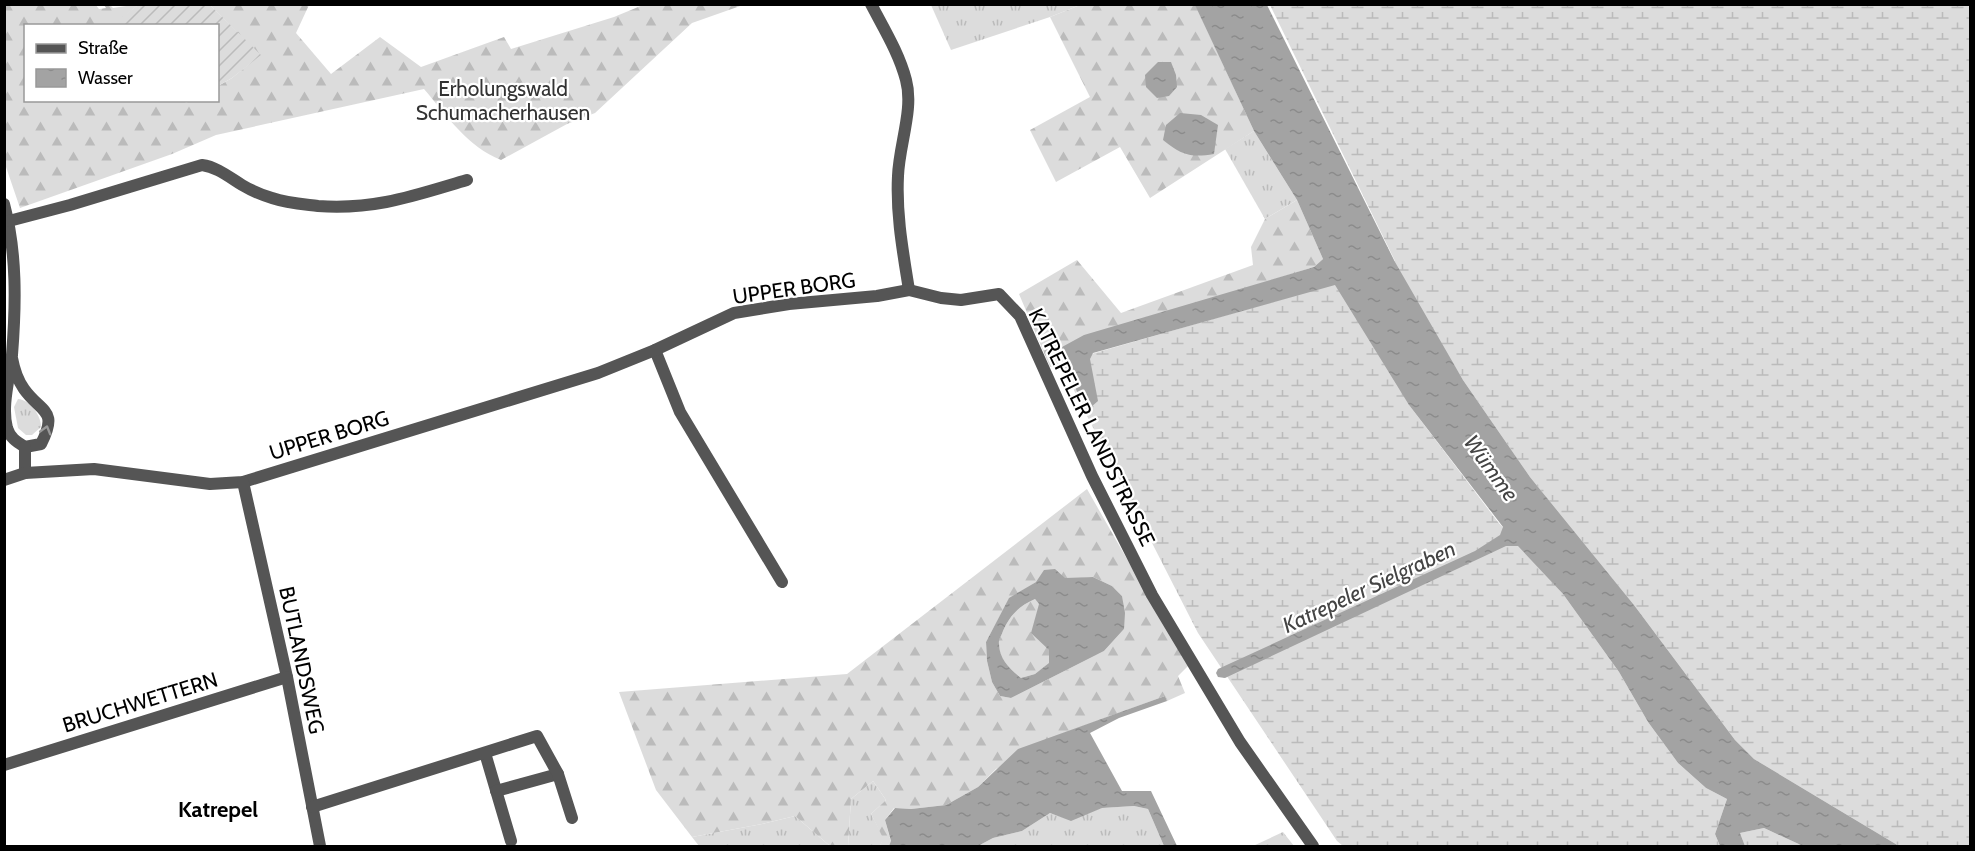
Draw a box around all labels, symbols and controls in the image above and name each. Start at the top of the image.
legend [24,24,219,102]
text: Straße [78,37,128,59]
text: Wasser [78,67,133,89]
park label: Erholungswald Schumacherhausen [416,76,590,125]
street label: UPPER BORG [731,267,857,309]
street label: KATREPELER LANDSTRASSE [1024,304,1160,550]
street label: UPPER BORG [266,405,392,465]
one-way arrow [39,425,51,436]
water label: Wümme [1458,430,1524,506]
water label: Katrepeler Sielgraben [1278,535,1460,639]
street label: BUTLANDSWEG [274,584,330,736]
street label: BRUCHWETTERN [59,666,221,738]
district label: Katrepel [178,796,258,823]

